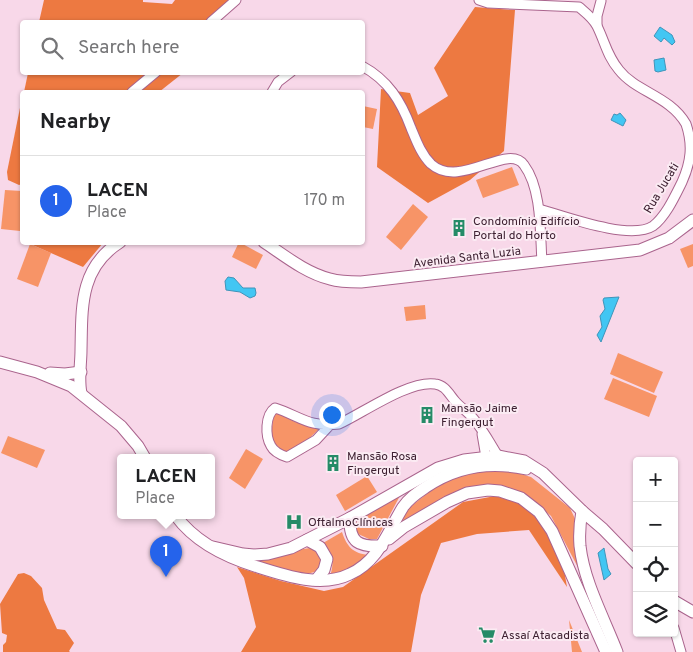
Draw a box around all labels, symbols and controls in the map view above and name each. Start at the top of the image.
search box [20,20,365,75]
icon: search [38,34,66,62]
text: Search here [78,36,180,60]
text: Nearby [40,109,111,136]
street label: Rua Jucati [640,160,683,217]
text: LACEN [87,179,148,203]
text: 1 [53,191,59,211]
text: 170 m [304,191,345,211]
text: Place [87,203,127,223]
place label: Condomínio Edifício Portal do Horto [473,214,580,244]
building icon: Condomínio Edifício Portal do Horto [449,218,469,238]
street label: Avenida Santa Luzia [412,243,522,273]
place label: Mansão Jaime Fingergut [441,401,518,431]
your location [319,402,345,428]
building icon: Mansão Jaime Fingergut [417,405,437,425]
place label: Mansão Rosa Fingergut [347,449,417,479]
building icon: Mansão Rosa Fingergut [323,453,343,473]
popup [117,454,215,519]
map controls [633,457,678,637]
button: + [633,457,678,502]
text: LACEN [135,465,197,489]
text: Place [135,489,175,509]
button: − [633,502,678,547]
hospital icon: OftalmoClínicas [284,512,304,532]
place label: OftalmoClínicas [308,515,393,531]
pin: 1 [150,536,182,577]
button: locate [633,547,678,592]
button: layers [633,592,678,637]
supermarket icon: Assaí Atacadista [477,625,497,645]
place label: Assaí Atacadista [501,628,589,644]

